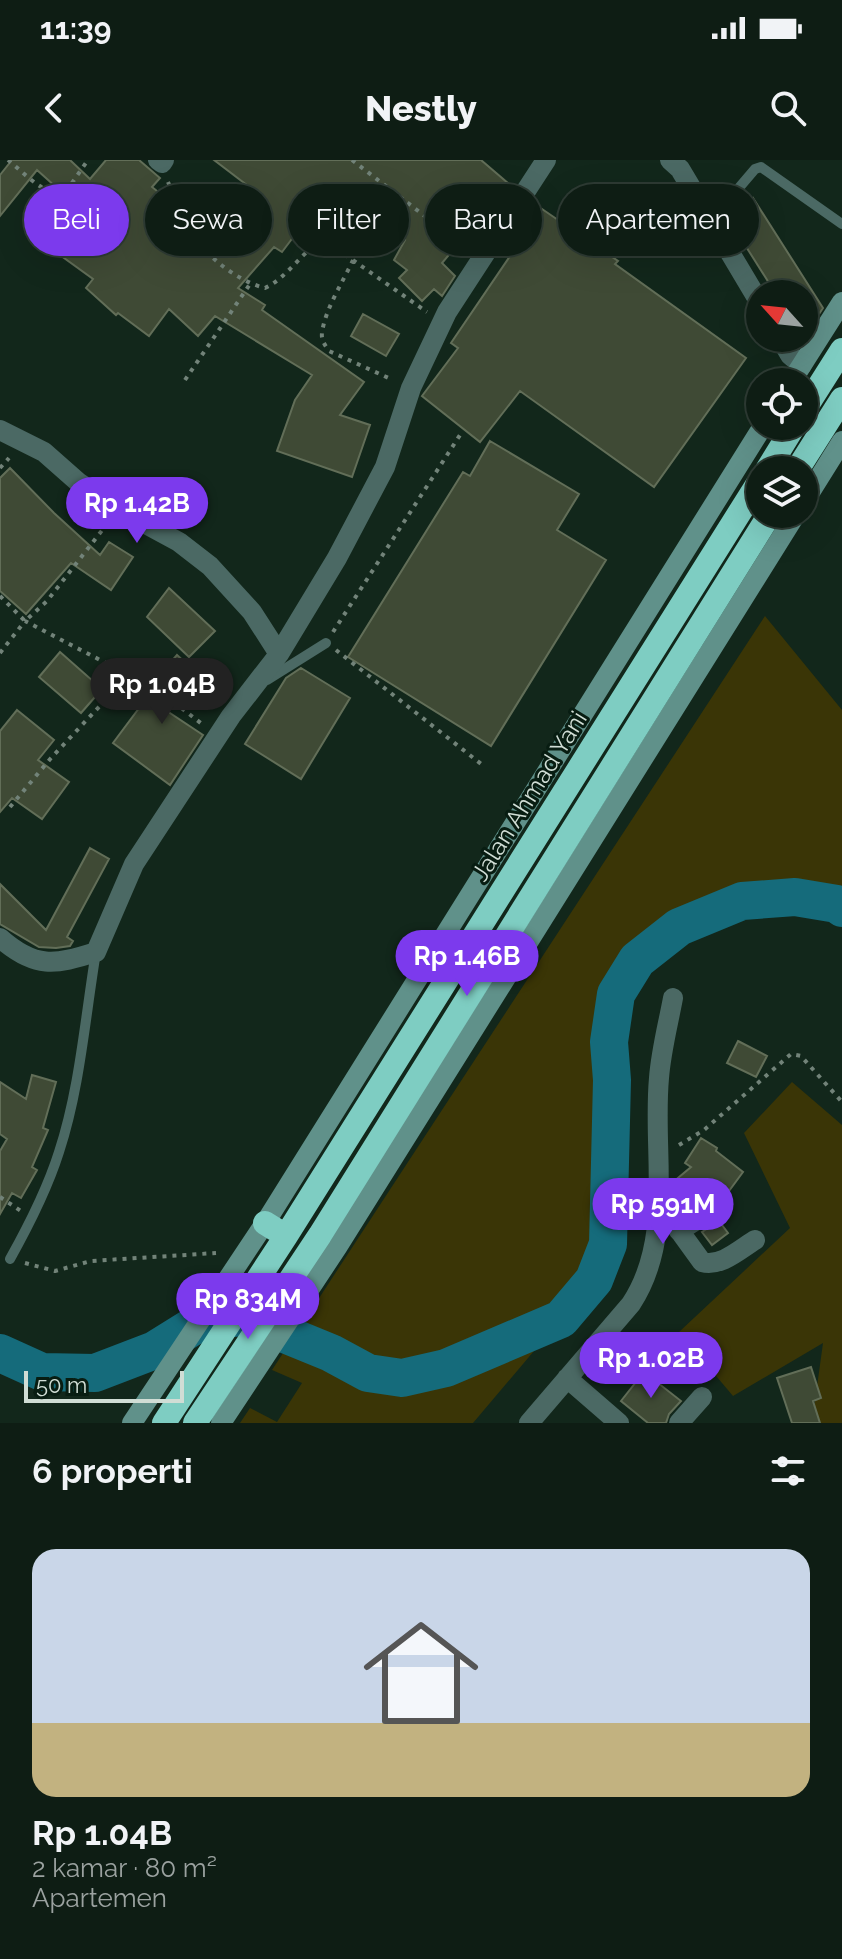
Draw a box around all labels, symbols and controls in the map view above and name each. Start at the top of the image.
text: 11:39 [40,11,111,46]
icon: back [32,86,76,130]
icon: search [766,86,810,130]
text: Nestly [365,87,477,129]
chip: Beli [24,184,129,256]
chip: Sewa [145,184,272,256]
chip: Filter [288,184,409,256]
chip: Baru [425,184,542,256]
chip: Apartemen [558,184,759,256]
north arrow [746,280,818,352]
map controls [746,280,818,528]
button: locate [746,368,818,440]
button: layers [746,456,818,528]
pin: Rp 1.42B [54,477,220,545]
text: Rp 1.42B [84,488,190,518]
pin: Rp 1.04B [79,658,245,726]
text: Rp 1.04B [108,669,216,699]
street label: Jalan Ahmad Yani [465,706,593,886]
pin: Rp 1.46B [384,930,550,998]
text: Rp 1.46B [414,941,520,971]
pin: Rp 591M [589,1178,737,1246]
text: Rp 591M [611,1189,715,1219]
pin: Rp 834M [174,1273,322,1341]
text: Rp 834M [194,1284,302,1314]
pin: Rp 1.02B [568,1332,734,1400]
text: Rp 1.02B [598,1343,704,1373]
scale bar [24,1367,184,1403]
text: 50 m [36,1372,87,1398]
icon: filters [766,1449,810,1493]
text: 6 properti [32,1451,193,1491]
icon: home [349,1601,493,1745]
text: Rp 1.04B [32,1813,172,1853]
text: 2 kamar · 80 m² [32,1853,217,1883]
text: Apartemen [32,1883,167,1913]

